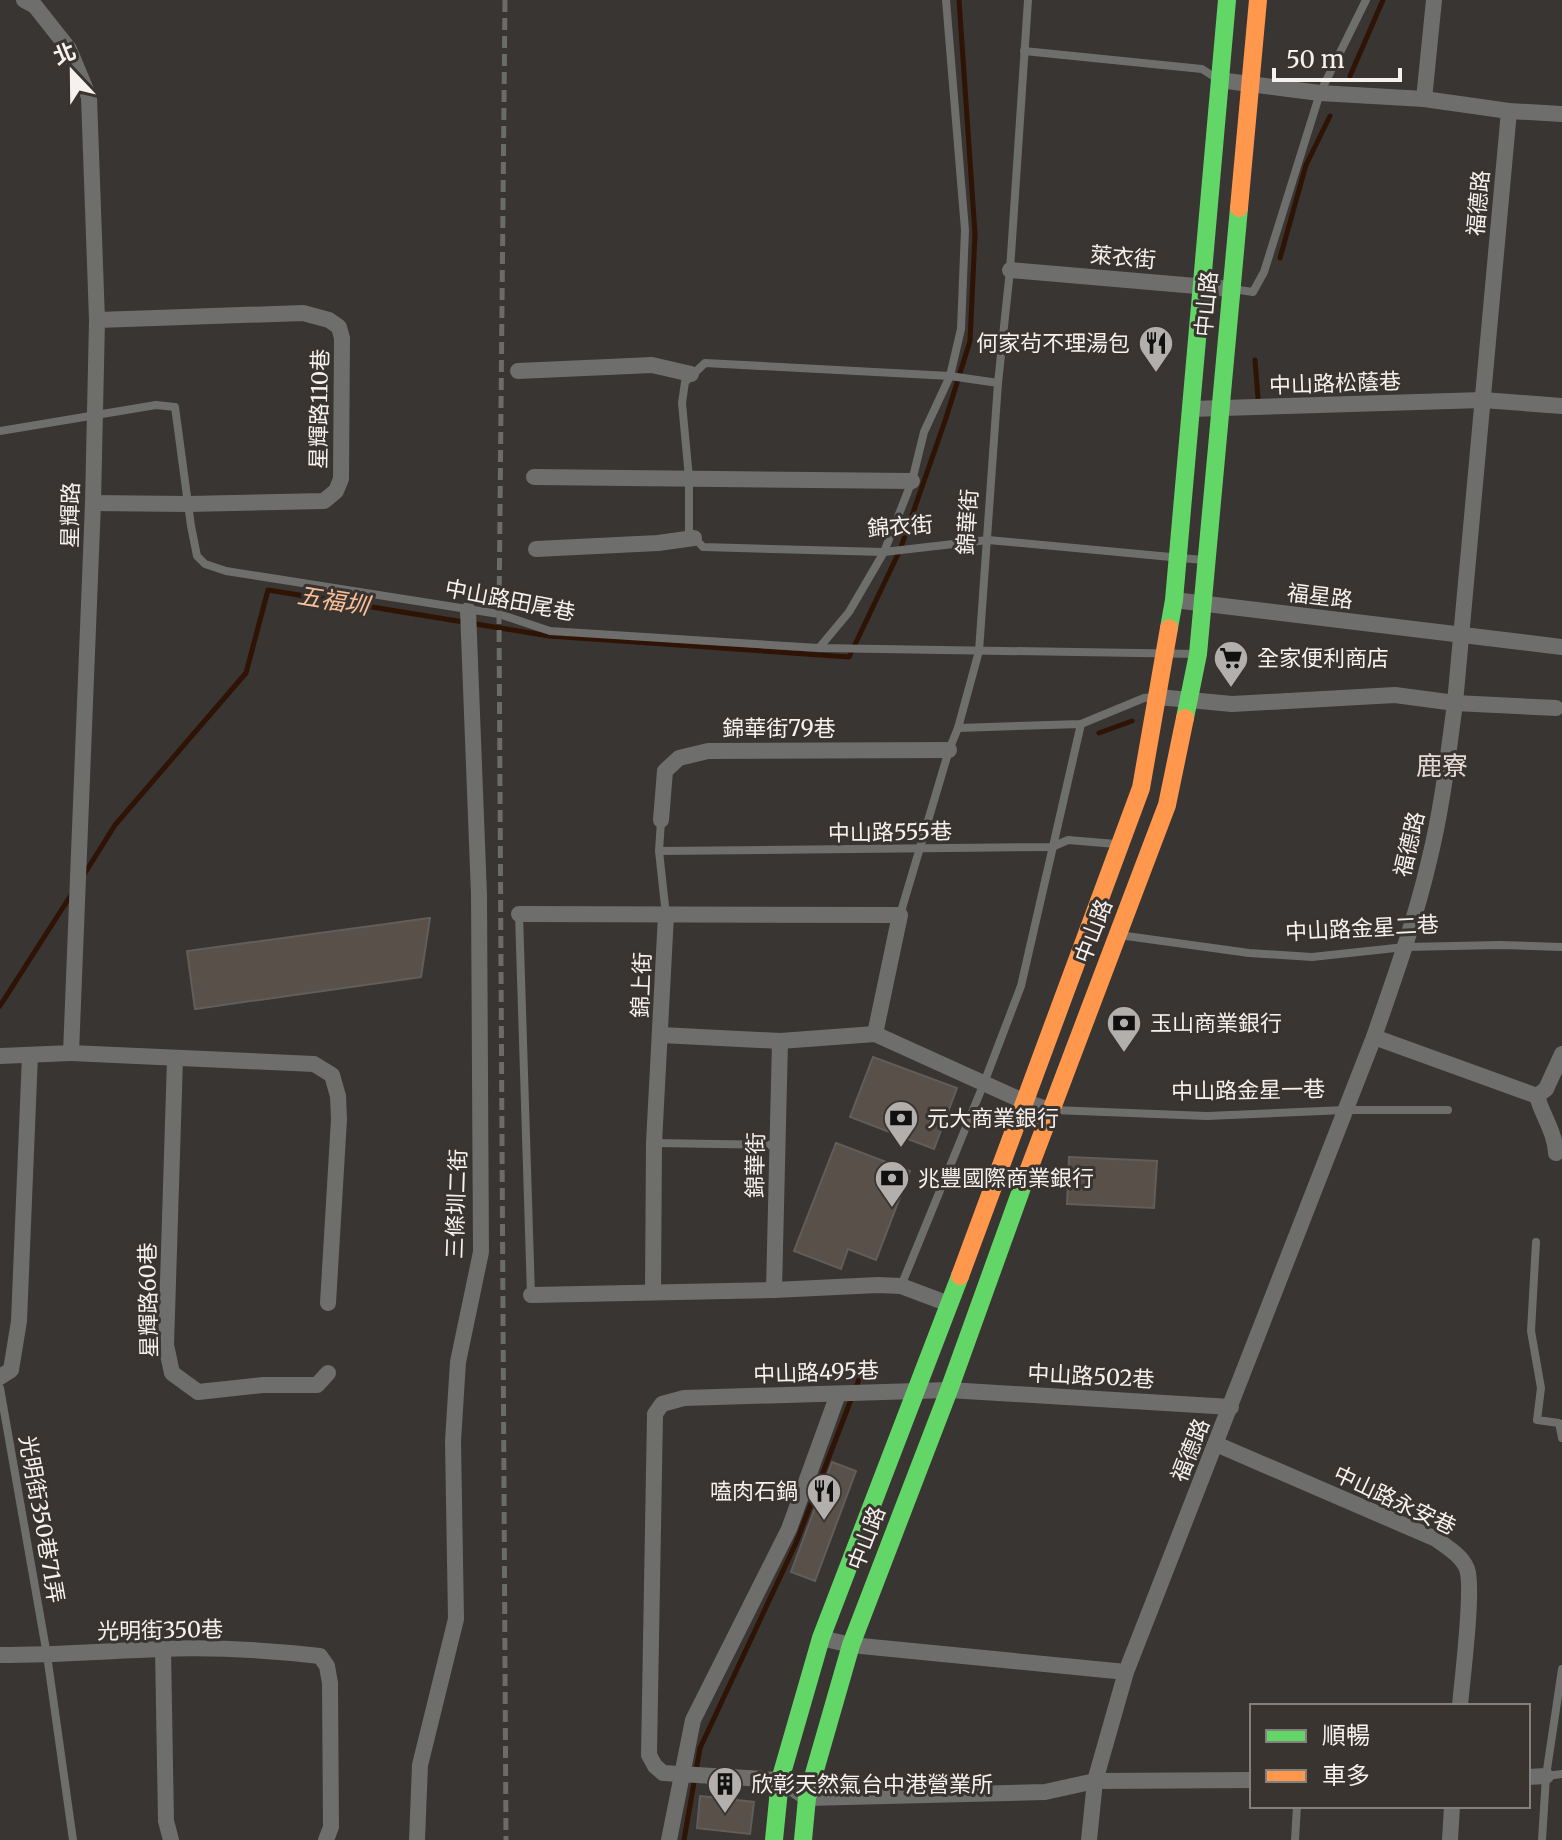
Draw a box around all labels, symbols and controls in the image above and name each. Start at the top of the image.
north arrow [32,32,112,112]
scale bar [1274,32,1400,82]
text: 北 [49,36,80,71]
text: 50 m [1286,44,1345,75]
street label: 福德路 [1461,169,1495,237]
street label: 萊衣街 [1089,240,1157,274]
street label: 中山路 [1189,270,1223,338]
restaurant icon: 何家茍不理湯包 [1137,324,1175,374]
place label: 何家茍不理湯包 [976,329,1130,357]
street label: 星輝路110巷 [304,349,334,469]
street label: 中山路松蔭巷 [1269,367,1401,399]
street label: 星輝路 [55,482,85,548]
street label: 錦華街 [951,488,983,556]
street label: 錦衣街 [866,510,934,542]
street label: 中山路田尾巷 [443,574,577,626]
street label: 福星路 [1286,578,1354,614]
water label: 五福圳 [295,580,374,622]
supermarket icon: 全家便利商店 [1212,639,1250,689]
place label: 全家便利商店 [1257,644,1389,672]
street label: 錦華街79巷 [722,714,836,742]
district label: 鹿寮 [1416,749,1468,782]
street label: 福德路 [1388,809,1430,879]
street label: 中山路555巷 [828,817,952,847]
street label: 中山路 [1068,895,1118,967]
street label: 中山路金星二巷 [1284,910,1440,946]
street label: 錦上街 [626,952,656,1018]
bank icon: 玉山商業銀行 [1105,1004,1143,1054]
place label: 玉山商業銀行 [1150,1009,1282,1037]
street label: 中山路金星一巷 [1171,1075,1325,1105]
bank icon: 元大商業銀行 [882,1099,920,1149]
place label: 元大商業銀行 [927,1104,1059,1132]
street label: 錦華街 [740,1132,770,1198]
street label: 三條圳二街 [440,1149,472,1259]
bank icon: 兆豐國際商業銀行 [873,1159,911,1209]
place label: 兆豐國際商業銀行 [918,1164,1094,1192]
street label: 星輝路60巷 [133,1242,163,1358]
street label: 中山路495巷 [753,1356,879,1388]
street label: 中山路502巷 [1027,1359,1155,1393]
street label: 福德路 [1165,1414,1215,1486]
street label: 光明街350巷71弄 [13,1433,71,1605]
street label: 中山路永安巷 [1329,1459,1461,1541]
restaurant icon: 嗑肉石鍋 [805,1472,843,1522]
place label: 嗑肉石鍋 [710,1477,798,1505]
street label: 中山路 [841,1502,891,1574]
street label: 光明街350巷 [97,1615,223,1645]
legend [1250,1704,1530,1808]
text: 順暢 [1322,1720,1370,1751]
text: 車多 [1322,1760,1370,1791]
building icon: 欣彰天然氣台中港營業所 [706,1765,744,1815]
place label: 欣彰天然氣台中港營業所 [751,1770,993,1798]

